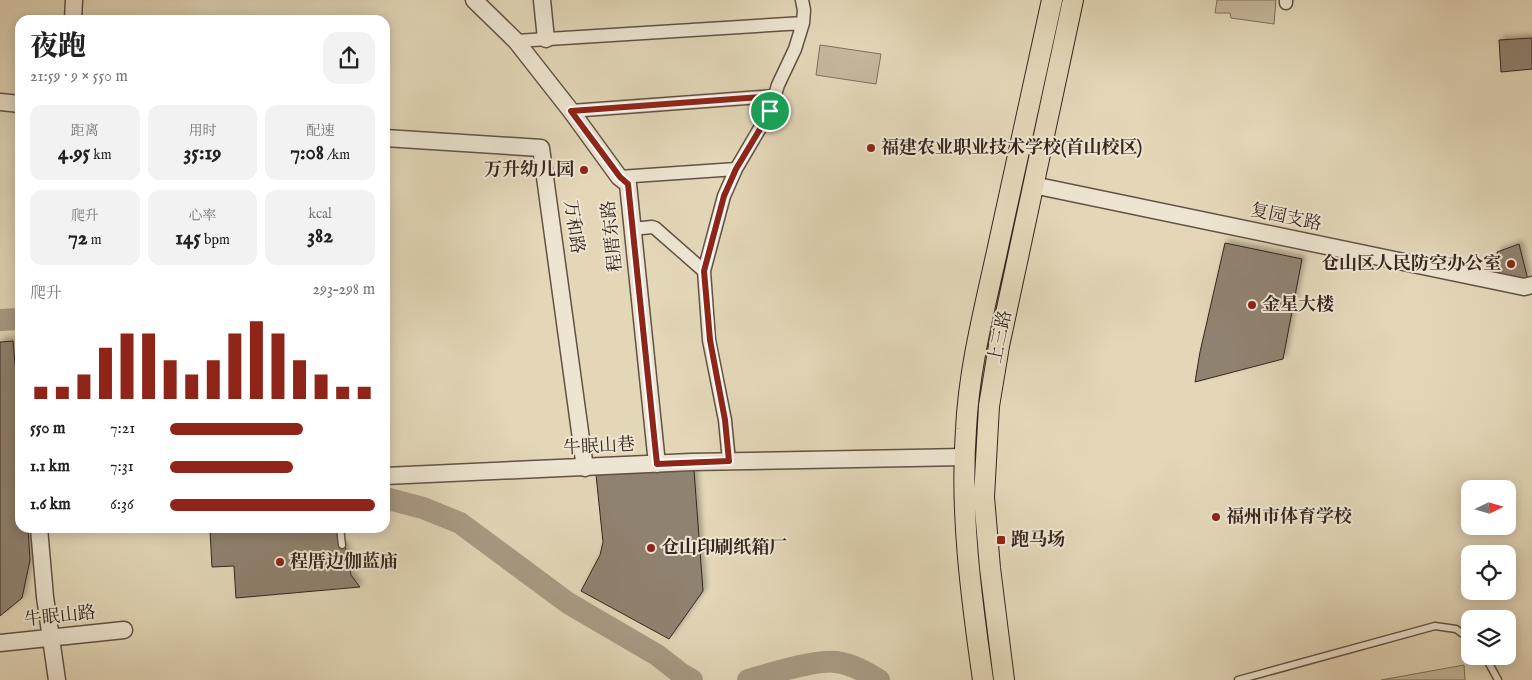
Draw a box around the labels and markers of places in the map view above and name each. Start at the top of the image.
pin [749,90,791,132]
place label: 福建农业职业技术学校(首山校区) [881,137,1142,160]
marker: 福建农业职业技术学校(首山校区) [865,142,877,154]
place label: 万升幼儿园 [484,159,574,182]
marker: 万升幼儿园 [578,164,590,176]
place label: 仓山区人民防空办公室 [1321,253,1501,276]
marker: 仓山区人民防空办公室 [1505,258,1517,270]
place label: 金星大楼 [1262,294,1334,317]
marker: 金星大楼 [1246,299,1258,311]
place label: 福州市体育学校 [1226,506,1352,529]
marker: 福州市体育学校 [1210,511,1222,523]
place label: 跑马场 [1011,529,1065,552]
marker: 跑马场 [995,534,1007,546]
place label: 仓山印刷纸箱厂 [661,537,787,560]
marker: 仓山印刷纸箱厂 [645,542,657,554]
place label: 程厝边伽蓝庙 [290,551,398,574]
marker: 程厝边伽蓝庙 [274,556,286,568]

